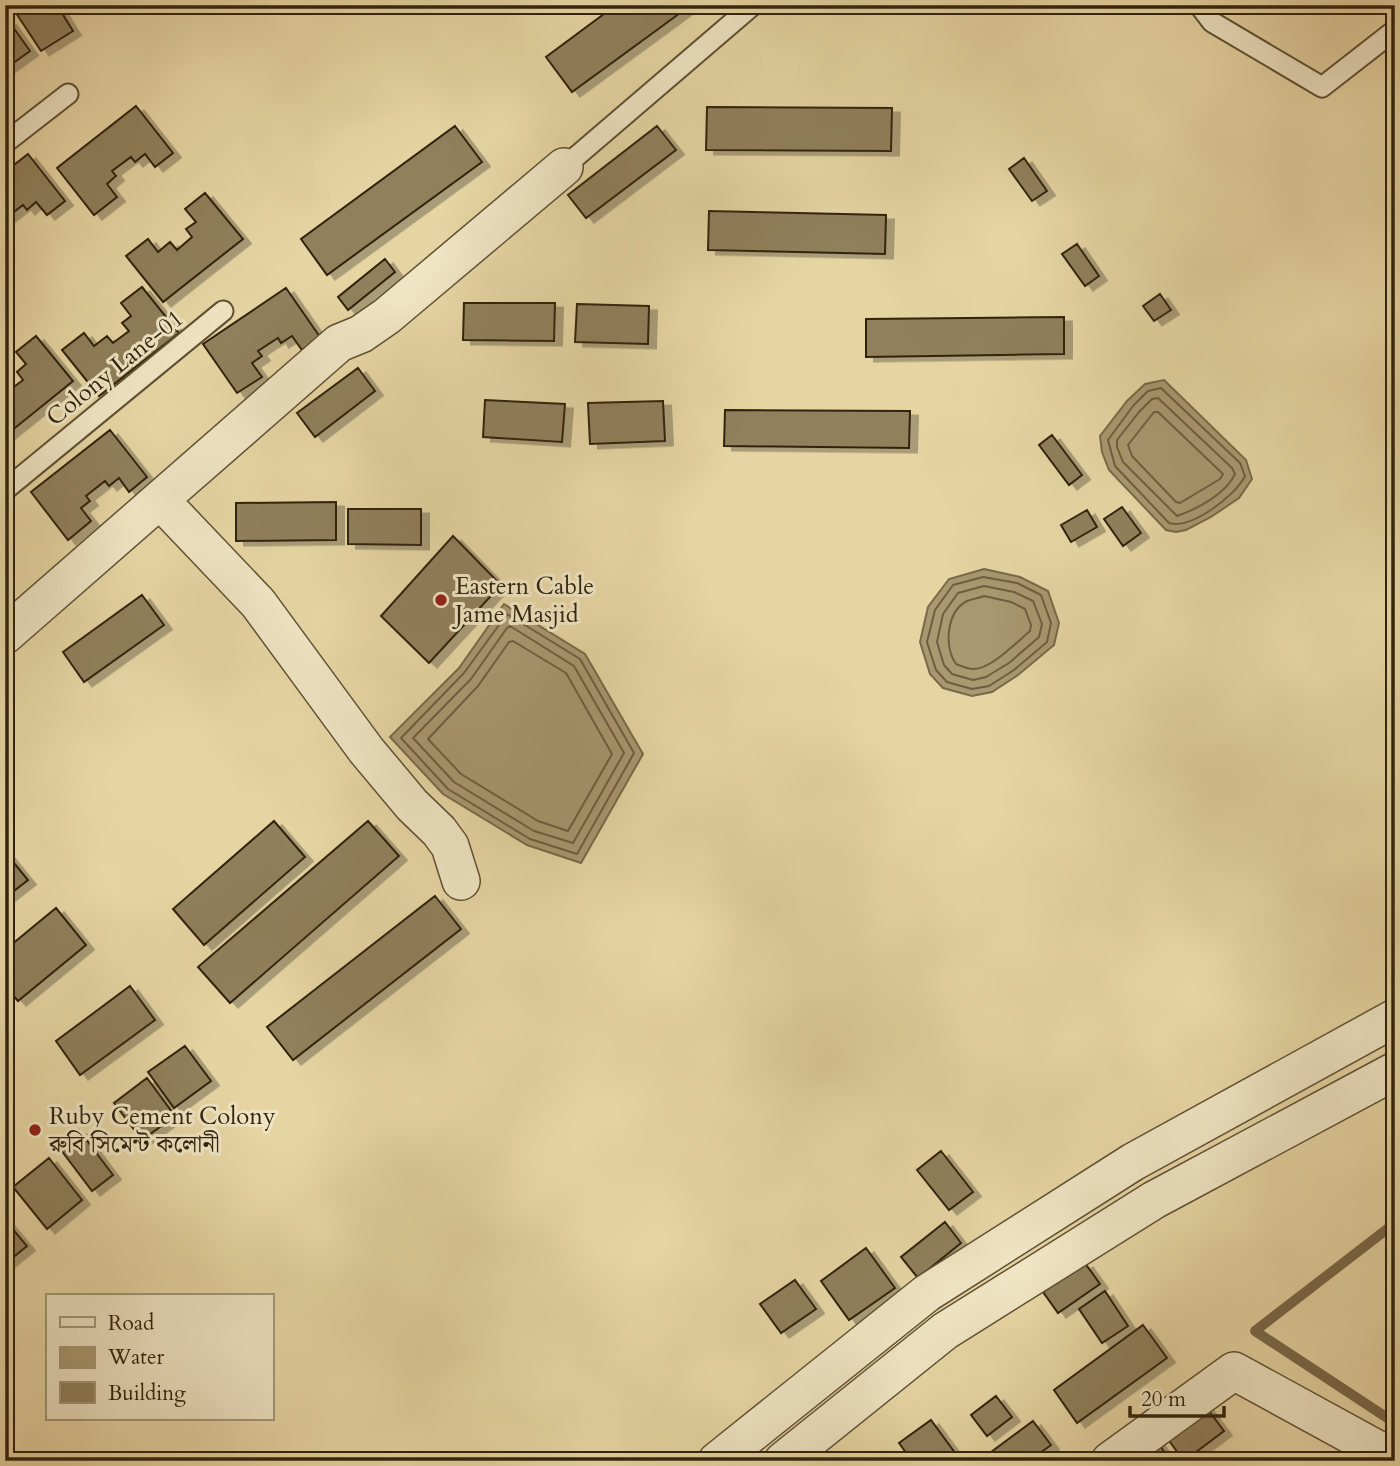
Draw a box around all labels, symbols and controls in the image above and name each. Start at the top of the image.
street label: Colony Lane-01 [39,302,191,434]
place label: Eastern Cable Jame Masjid [452,570,594,631]
marker: Eastern Cable Jame Masjid [433,592,449,608]
place label: Ruby Cement Colony রুবি সিমেন্ট কলোনী [48,1100,276,1161]
marker: Ruby Cement Colony রুবি সিমেন্ট কলোনী [27,1122,43,1138]
legend [46,1294,273,1420]
text: Road [108,1309,154,1338]
text: Water [107,1343,164,1372]
scale bar [1130,1375,1225,1419]
text: Building [108,1379,186,1408]
text: 20 m [1141,1385,1186,1414]

